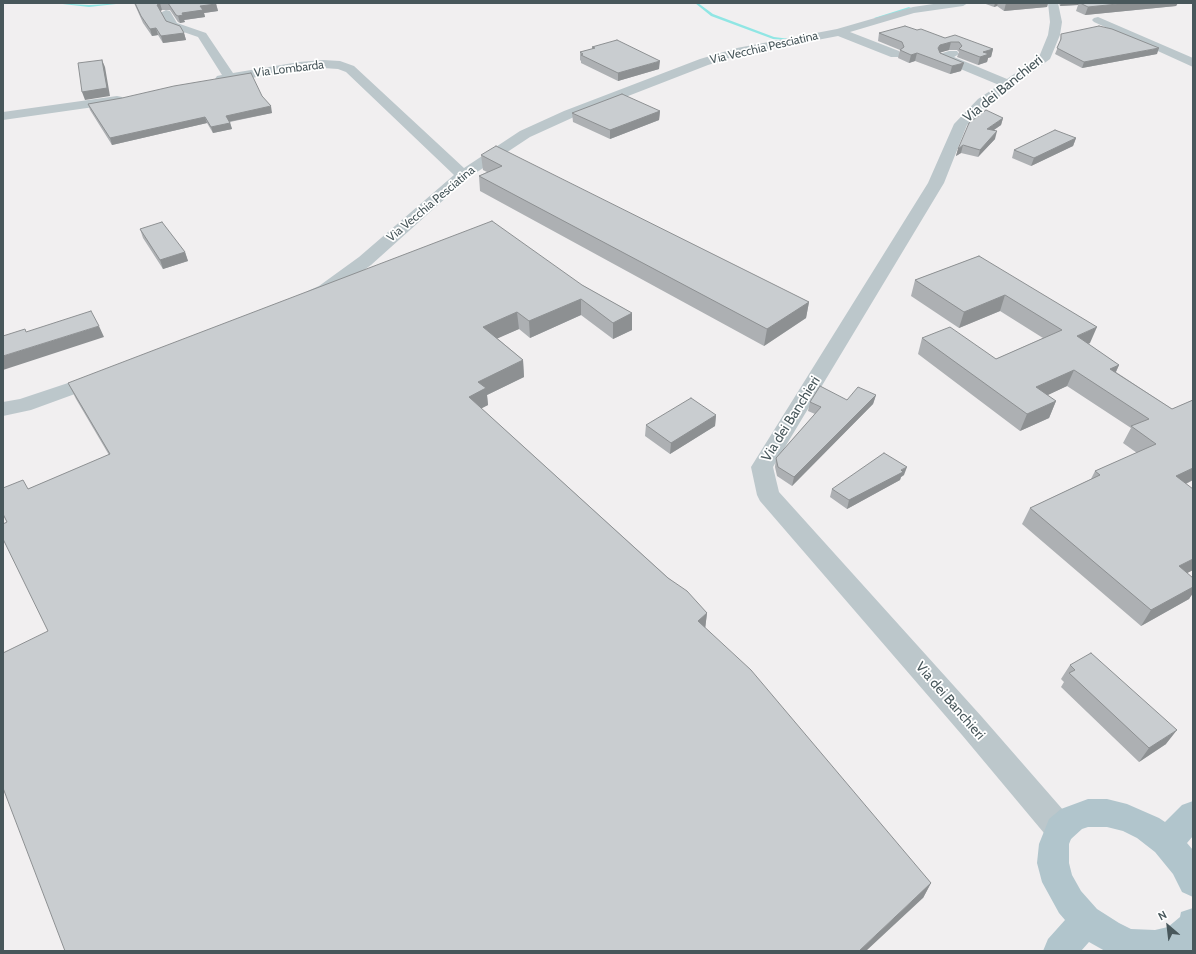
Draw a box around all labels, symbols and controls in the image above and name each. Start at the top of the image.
street label: Via Vecchia Pesciatina [709,29,819,67]
street label: Via dei Banchieri [960,52,1046,126]
street label: Via Lombarda [253,58,325,80]
street label: Via Vecchia Pesciatina [384,163,478,245]
street label: Via dei Banchieri [758,373,824,465]
street label: Via dei Banchieri [912,659,988,743]
north arrow [1148,906,1188,946]
text: N [1156,907,1169,923]

